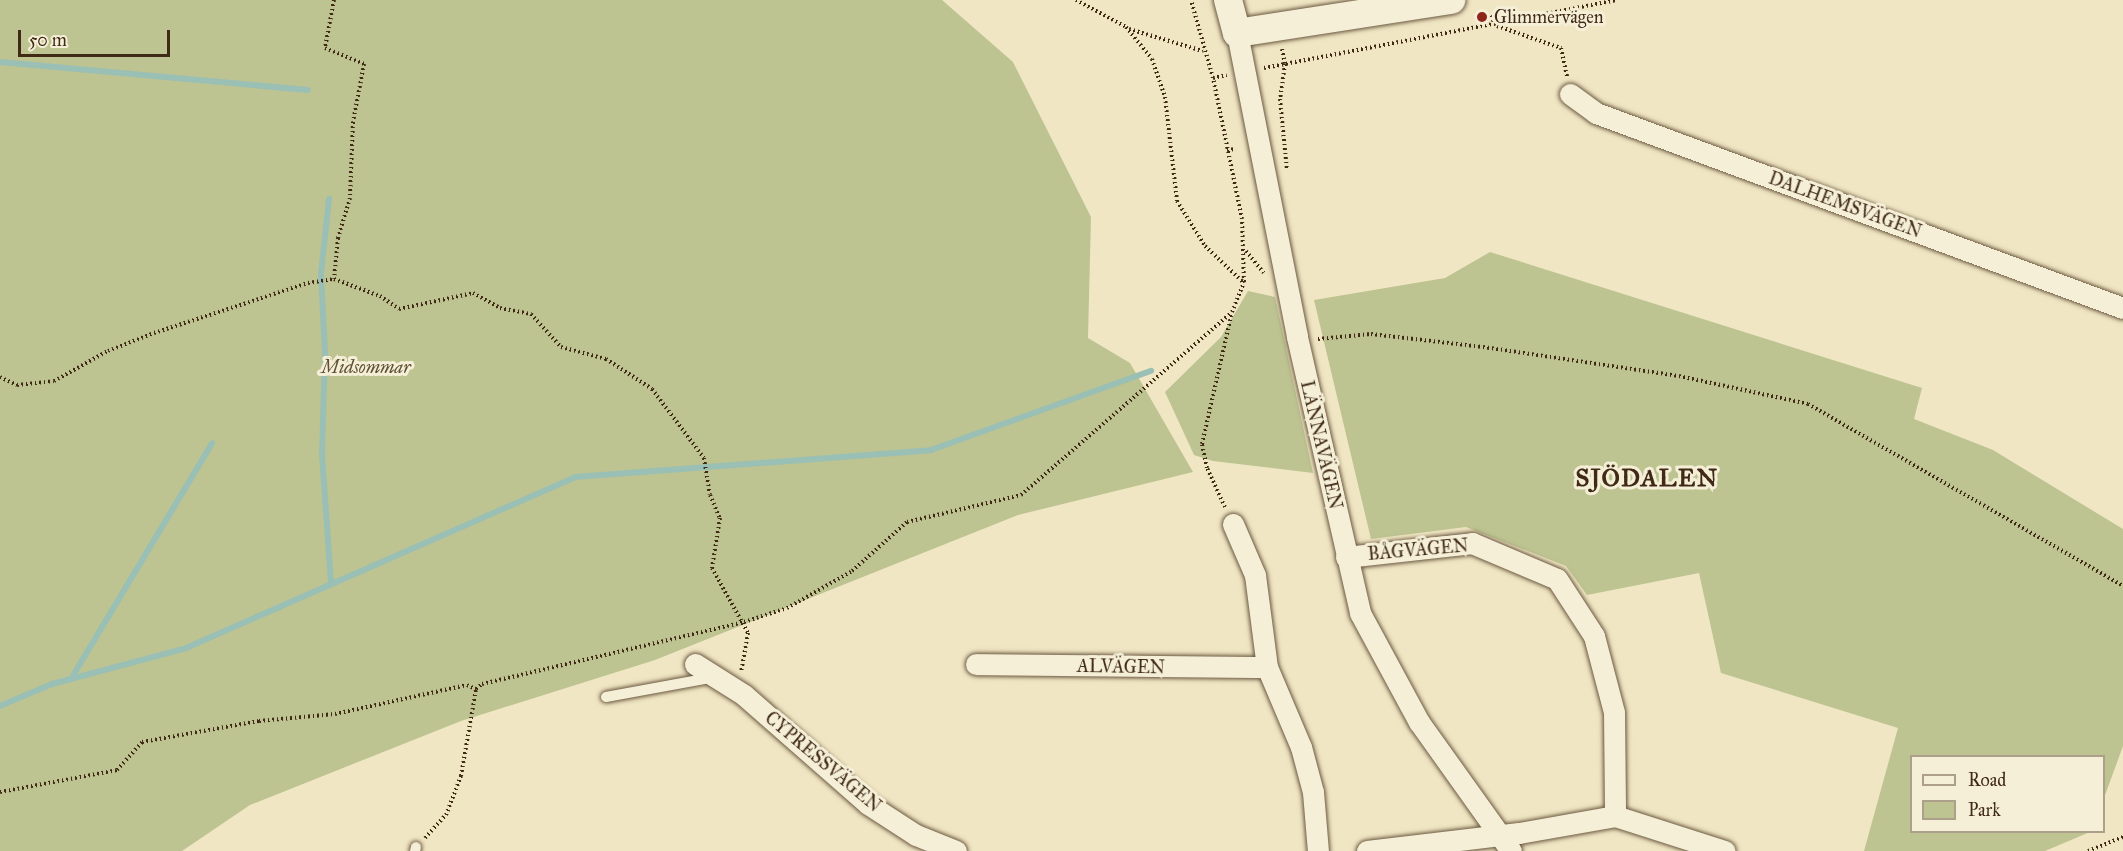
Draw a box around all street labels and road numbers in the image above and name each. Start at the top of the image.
street label: DALHEMSVÄGEN [1766,167,1924,243]
street label: LÄNNAVÄGEN [1296,379,1346,511]
street label: BÅGVÄGEN [1367,535,1469,565]
street label: ALVÄGEN [1077,655,1165,679]
street label: CYPRESSVÄGEN [761,707,885,817]

